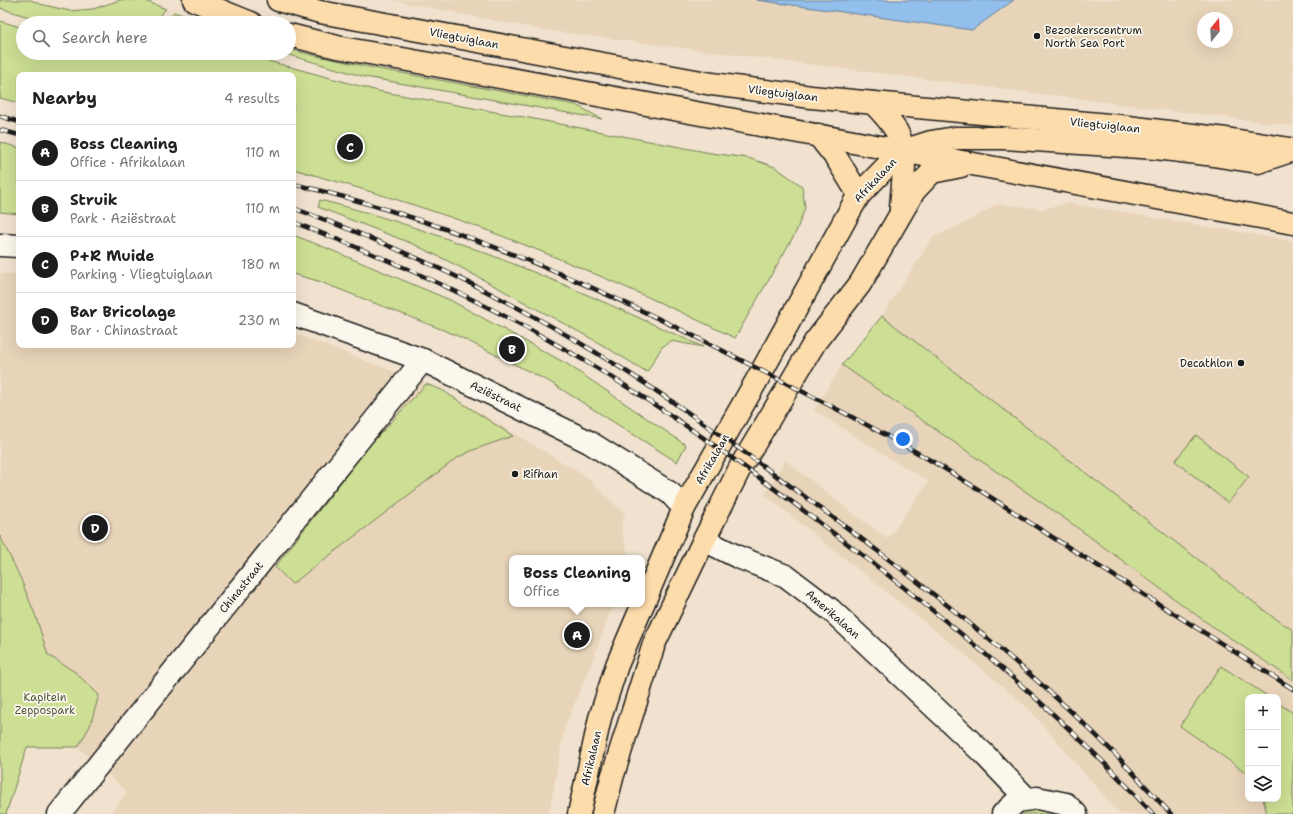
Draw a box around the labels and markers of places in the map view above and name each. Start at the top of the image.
place label: Bezoekerscentrum North Sea Port [1045,23,1142,51]
marker: Bezoekerscentrum North Sea Port [1032,31,1042,41]
pin: C [337,132,363,162]
pin: B [499,334,525,364]
place label: Decathlon [1180,356,1233,371]
marker: Decathlon [1236,358,1246,368]
place label: Rifhan [523,467,558,482]
marker: Rifhan [510,469,520,479]
pin: D [82,513,108,543]
pin: A [564,620,590,650]

